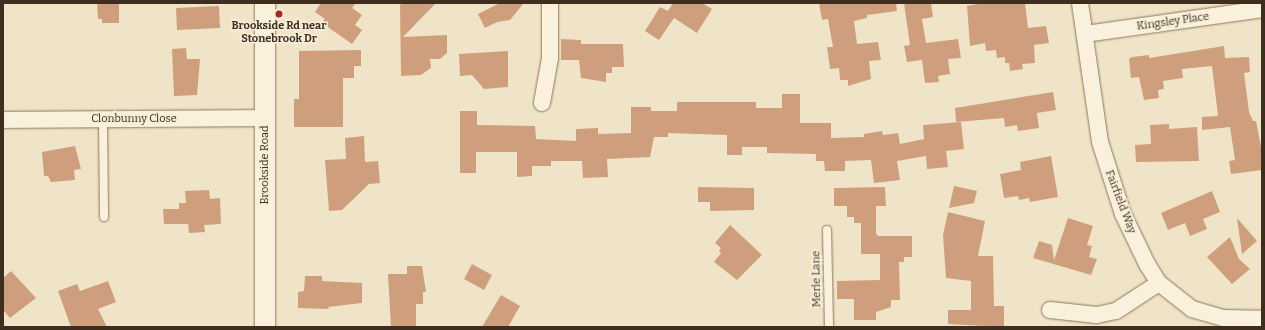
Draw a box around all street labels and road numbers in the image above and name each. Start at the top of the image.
street label: Kingsley Place [1136,10,1210,34]
street label: Clonbunny Close [91,112,177,126]
street label: Brookside Road [258,125,272,205]
street label: Fairfield Way [1102,168,1138,236]
street label: Merle Lane [810,251,824,307]

